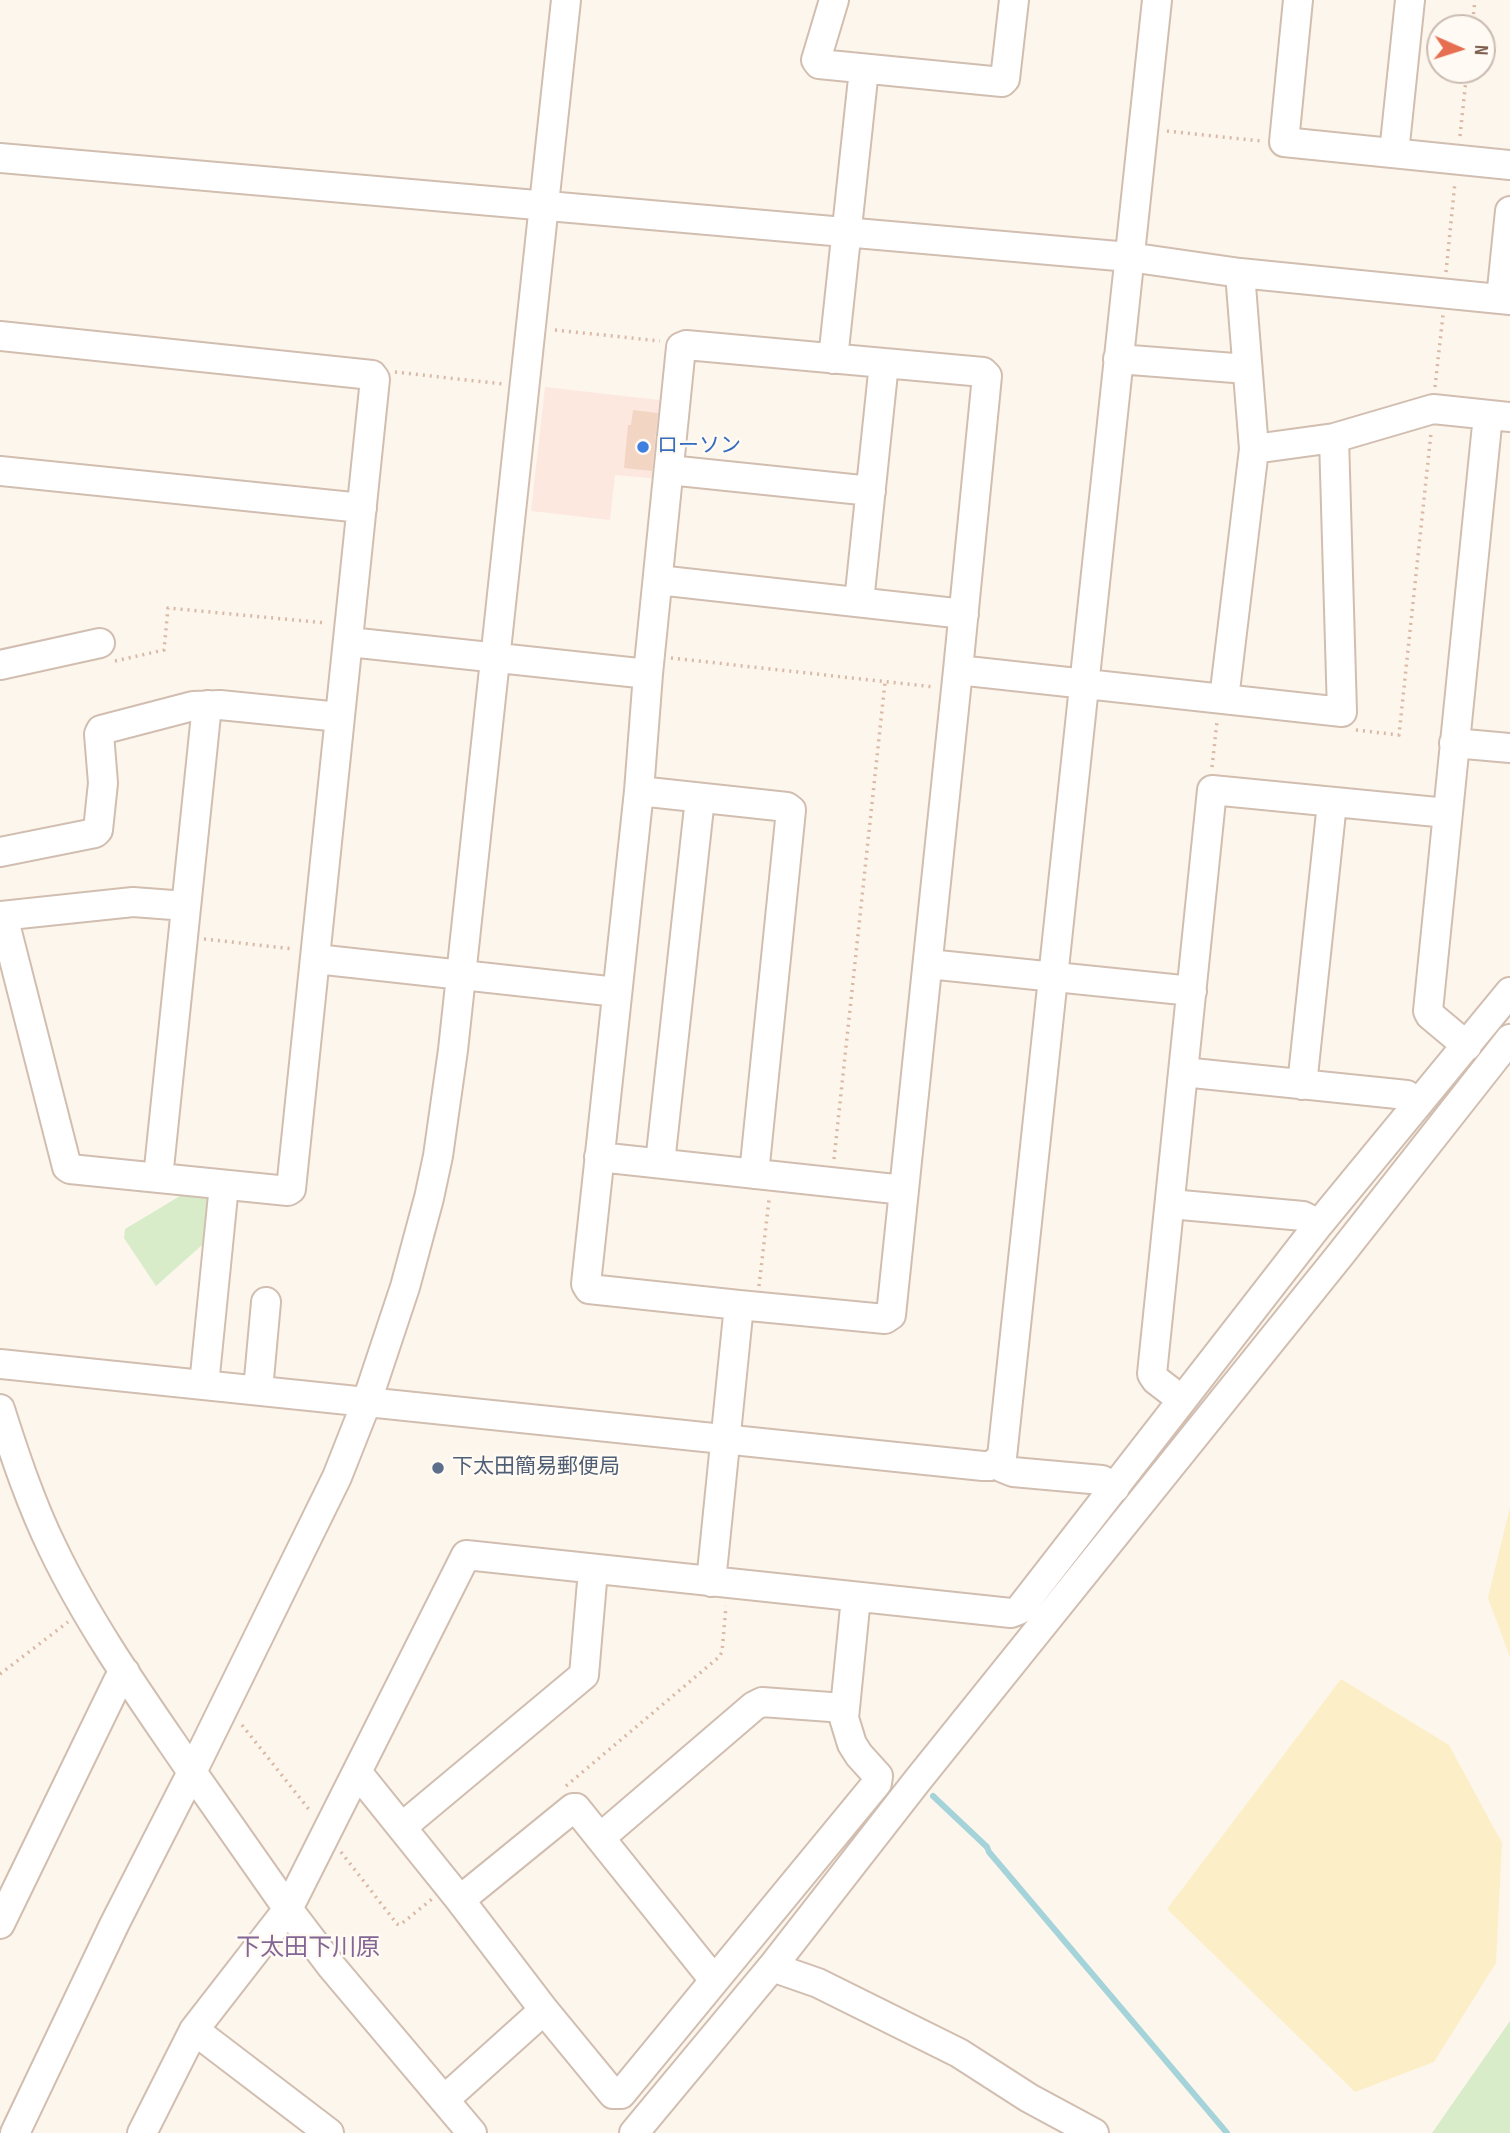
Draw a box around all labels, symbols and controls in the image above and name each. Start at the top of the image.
north arrow [1426,14,1496,84]
text: N [1469,44,1492,56]
place label: ローソン [657,434,741,460]
marker: ローソン [635,439,651,455]
place label: 下太田簡易郵便局 [452,1455,620,1481]
marker: 下太田簡易郵便局 [430,1460,446,1476]
district label: 下太田下川原 [236,1935,380,1963]

